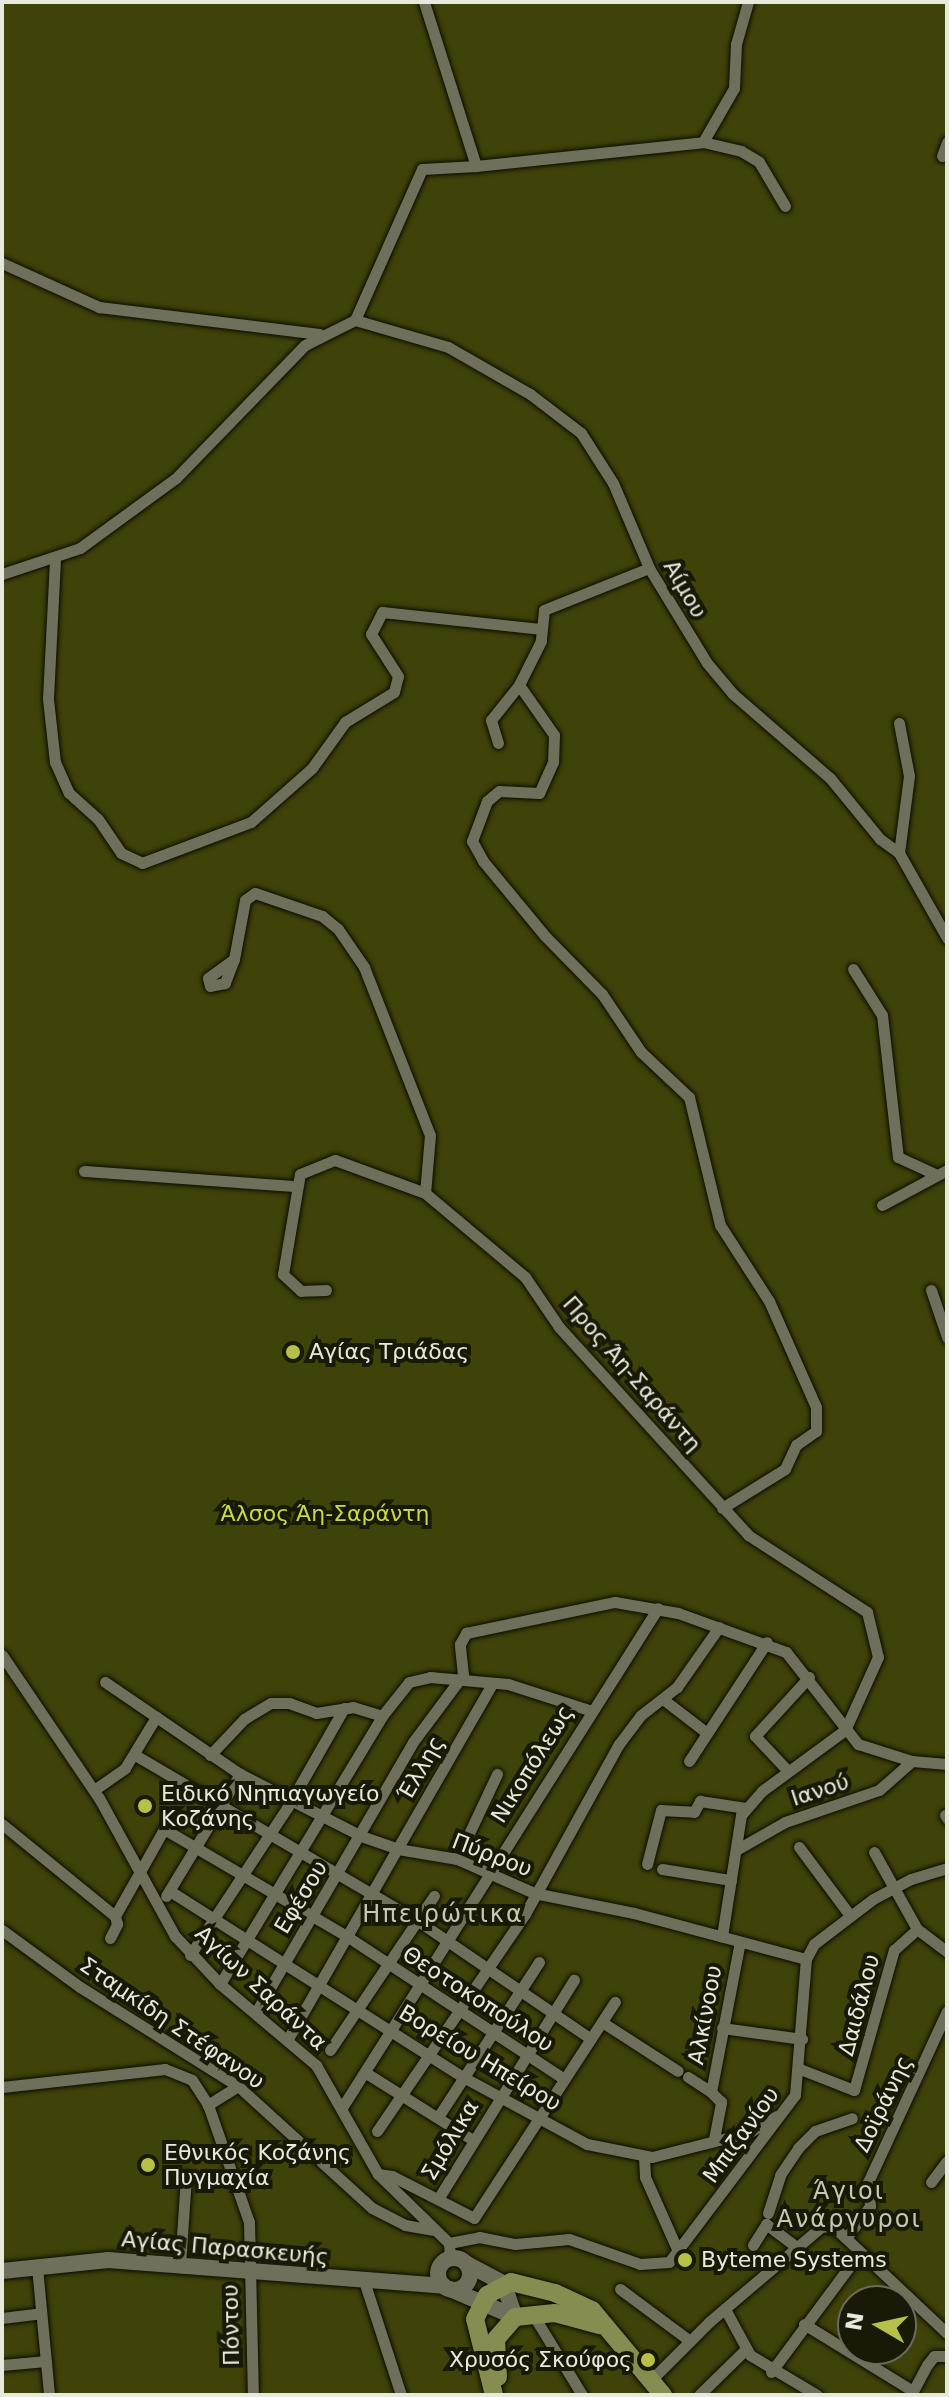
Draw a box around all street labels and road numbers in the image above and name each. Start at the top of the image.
street label: Αίμου [658,555,712,623]
street label: Προς Άη-Σαράντη [557,1291,707,1457]
street label: Νικοπόλεως [485,1700,579,1828]
street label: Έλλης [392,1731,450,1805]
street label: Ιανού [788,1768,852,1812]
street label: Πύρρου [448,1828,536,1882]
street label: Εφέσου [269,1856,333,1938]
street label: Αγίων Σαράντα [190,1920,332,2056]
street label: Θεοτοκοπούλου [398,1940,558,2058]
street label: Σταμκίδη Στέφανου [75,1951,269,2095]
street label: Δαιδάλου [833,1951,885,2059]
street label: Αλκίνοου [682,1963,728,2067]
street label: Βορείου Ηπείρου [394,1999,566,2117]
street label: Δοϊράνης [848,2052,918,2156]
street label: Μπιζανίου [697,2082,785,2188]
street label: Σμόλικα [416,2095,484,2185]
street label: Αγίας Παρασκευής [120,2226,330,2270]
street label: Πόντου [217,2284,245,2366]

